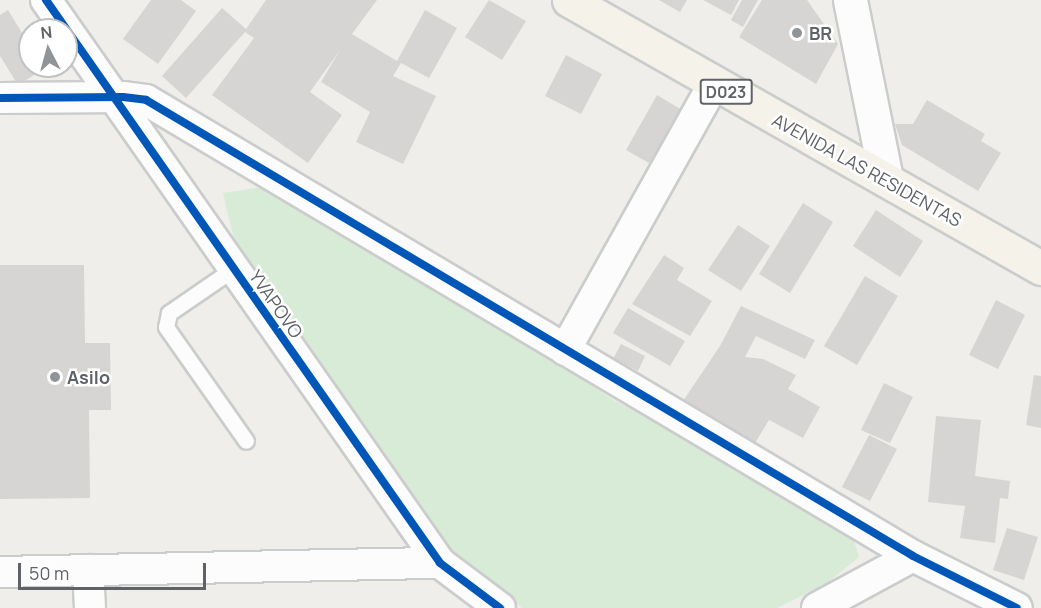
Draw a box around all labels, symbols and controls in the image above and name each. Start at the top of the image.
north arrow [18,18,78,78]
text: N [39,21,53,44]
place label: BR [809,22,832,44]
marker: BR [790,26,804,40]
road number: D023 [699,79,753,105]
street label: AVENIDA LAS RESIDENTAS [769,109,965,231]
street label: YVAPOVO [245,266,307,342]
place label: Asilo [67,366,110,388]
marker: Asilo [48,370,62,384]
scale bar [21,551,208,589]
text: 50 m [29,561,69,585]

